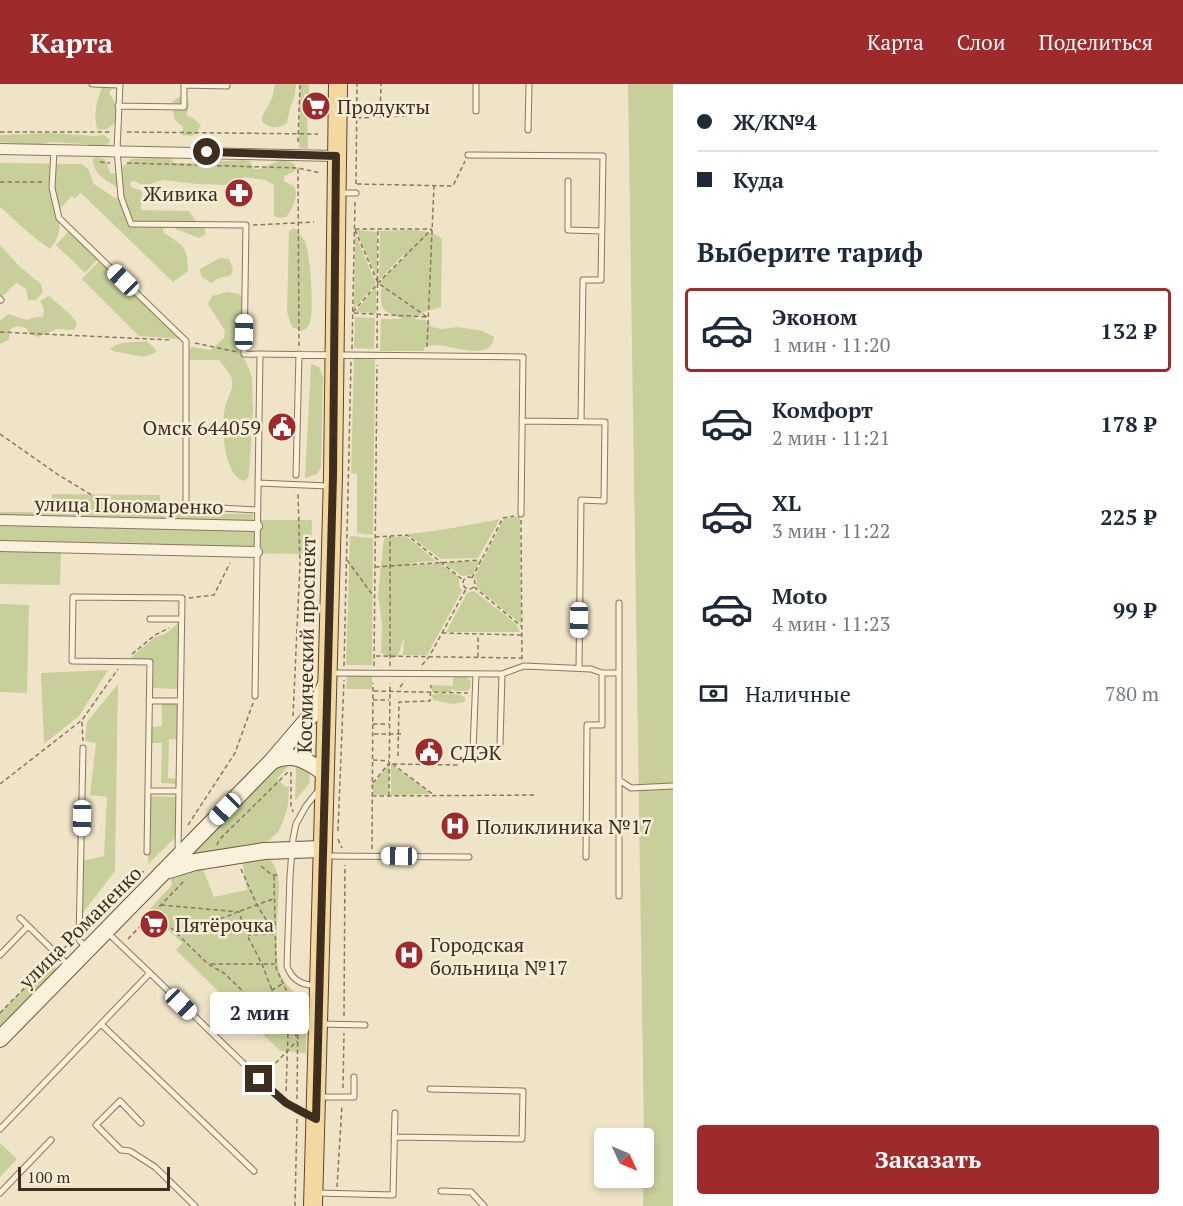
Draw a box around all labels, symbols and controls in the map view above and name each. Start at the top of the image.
text: Карта [30,24,113,61]
text: Карта [867,28,924,56]
text: Слои [957,28,1006,56]
text: Поделиться [1039,28,1153,56]
supermarket icon: Продукты [300,90,332,122]
place label: Продукты [337,93,430,120]
text: Ж/К№4 [733,107,817,136]
route start [193,138,220,165]
text: Куда [733,165,784,194]
pharmacy icon: Живика [223,177,255,209]
place label: Живика [143,180,218,207]
text: Выберите тариф [697,234,923,270]
car [104,261,142,299]
text: Эконом [772,302,857,331]
icon: car [700,303,754,357]
car [235,314,253,350]
text: 132 ₽ [1100,316,1156,345]
text: 1 мин · 11:20 [772,331,890,358]
text: Комфорт [772,395,873,424]
icon: car [700,396,754,450]
text: 178 ₽ [1100,409,1156,438]
public building icon: Омск 644059 [266,411,298,443]
place label: Омск 644059 [143,414,261,441]
text: 2 мин · 11:21 [772,424,890,451]
text: XL [772,488,801,517]
icon: car [700,489,754,543]
street label: улица Пономаренко [33,490,224,520]
text: 225 ₽ [1100,502,1156,531]
text: 3 мин · 11:22 [772,517,890,544]
street label: Космический проспект [291,536,321,754]
text: Moto [772,581,827,610]
icon: car [700,582,754,636]
text: 99 ₽ [1113,595,1156,624]
car [570,602,588,638]
text: 4 мин · 11:23 [772,610,890,637]
icon: cash [697,677,730,710]
text: Наличные [745,679,851,708]
text: 780 m [1105,680,1159,707]
public building icon: СДЭК [413,736,445,768]
place label: СДЭК [450,739,501,766]
car [206,790,244,828]
car [73,800,91,836]
hospital icon: Поликлиника №17 [439,810,471,842]
place label: Поликлиника №17 [476,813,652,840]
car [381,847,417,865]
street label: улица Романенко [12,860,147,995]
supermarket icon: Пятёрочка [138,908,170,940]
place label: Пятёрочка [175,911,274,938]
place label: Городская больница №17 [430,931,568,981]
hospital icon: Городская больница №17 [393,939,425,971]
car [162,985,200,1023]
callout: 2 мин [210,992,308,1034]
text: 2 мин [230,999,289,1026]
route end [245,1065,272,1092]
button: Заказать [697,1125,1159,1194]
north arrow [594,1128,654,1188]
map controls [594,1128,654,1188]
scale bar [18,1164,170,1192]
text: 100 m [27,1166,70,1188]

